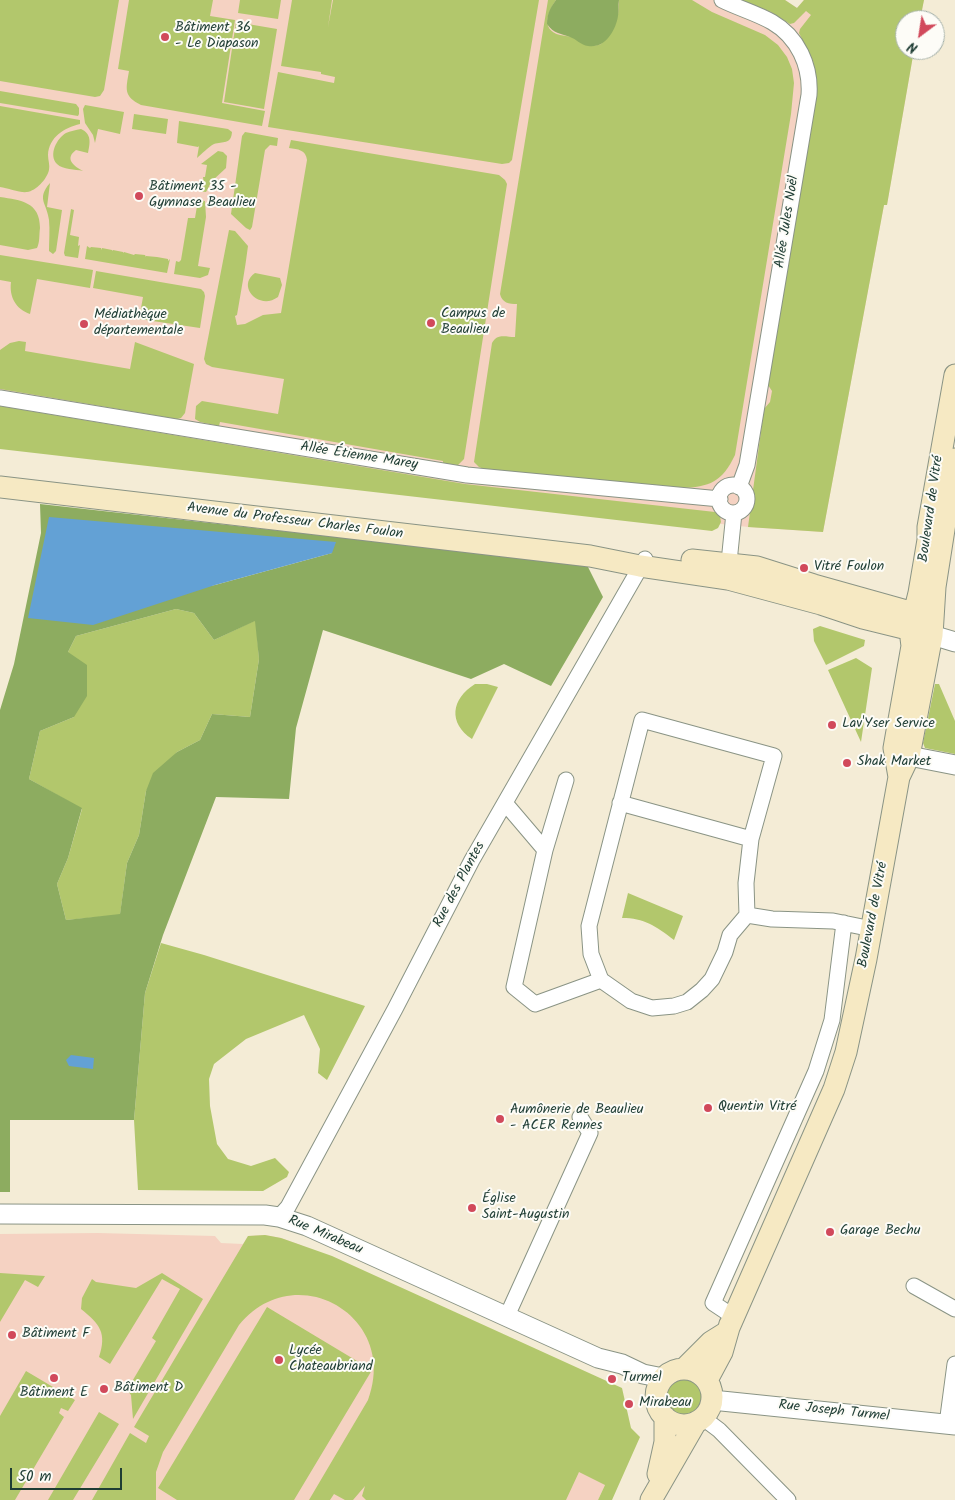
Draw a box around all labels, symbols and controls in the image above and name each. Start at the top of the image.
north arrow [895,10,945,60]
place label: Bâtiment 36 - Le Diapason [175,21,259,54]
marker: Bâtiment 36 - Le Diapason [159,31,171,43]
text: N [903,35,922,59]
street label: Allée Jules Noël [772,175,804,269]
place label: Bâtiment 35 - Gymnase Beaulieu [149,180,255,212]
marker: Bâtiment 35 - Gymnase Beaulieu [133,190,145,202]
place label: Campus de Beaulieu [441,307,505,340]
place label: Médiathèque départementale [94,308,183,341]
marker: Campus de Beaulieu [425,317,437,329]
marker: Médiathèque départementale [78,318,90,330]
street label: Allée Étienne Marey [299,439,419,475]
street label: Boulevard de Vitré [916,455,948,563]
street label: Avenue du Professeur Charles Foulon [186,500,404,544]
place label: Vitré Foulon [814,560,884,576]
marker: Vitré Foulon [798,562,810,574]
place label: Lav'Yser Service [842,717,935,733]
marker: Lav'Yser Service [826,719,838,731]
place label: Shak Market [857,755,931,771]
marker: Shak Market [841,757,853,769]
street label: Rue des Plantes [430,839,490,931]
street label: Boulevard de Vitré [856,861,892,969]
place label: Quentin Vitré [718,1100,796,1116]
marker: Quentin Vitré [702,1102,714,1114]
place label: Aumônerie de Beaulieu - ACER Rennes [510,1103,644,1136]
marker: Aumônerie de Beaulieu - ACER Rennes [494,1113,506,1125]
place label: Église Saint-Augustin [482,1192,569,1224]
marker: Église Saint-Augustin [466,1202,478,1214]
street label: Rue Mirabeau [285,1213,365,1259]
place label: Garage Bechu [840,1224,921,1240]
marker: Garage Bechu [824,1226,836,1238]
place label: Bâtiment F [22,1327,90,1343]
marker: Bâtiment F [6,1329,18,1341]
place label: Lycée Chateaubriand [289,1344,373,1376]
marker: Lycée Chateaubriand [273,1354,285,1366]
place label: Turmel [622,1371,662,1387]
marker: Bâtiment E [48,1372,60,1384]
marker: Turmel [606,1373,618,1385]
place label: Bâtiment D [114,1381,183,1397]
marker: Bâtiment D [98,1383,110,1395]
place label: Bâtiment E [20,1386,88,1402]
place label: Mirabeau [639,1396,692,1412]
marker: Mirabeau [623,1398,635,1410]
street label: Rue Joseph Turmel [778,1398,890,1426]
scale bar [12,1458,125,1490]
text: 50 m [18,1465,52,1489]

